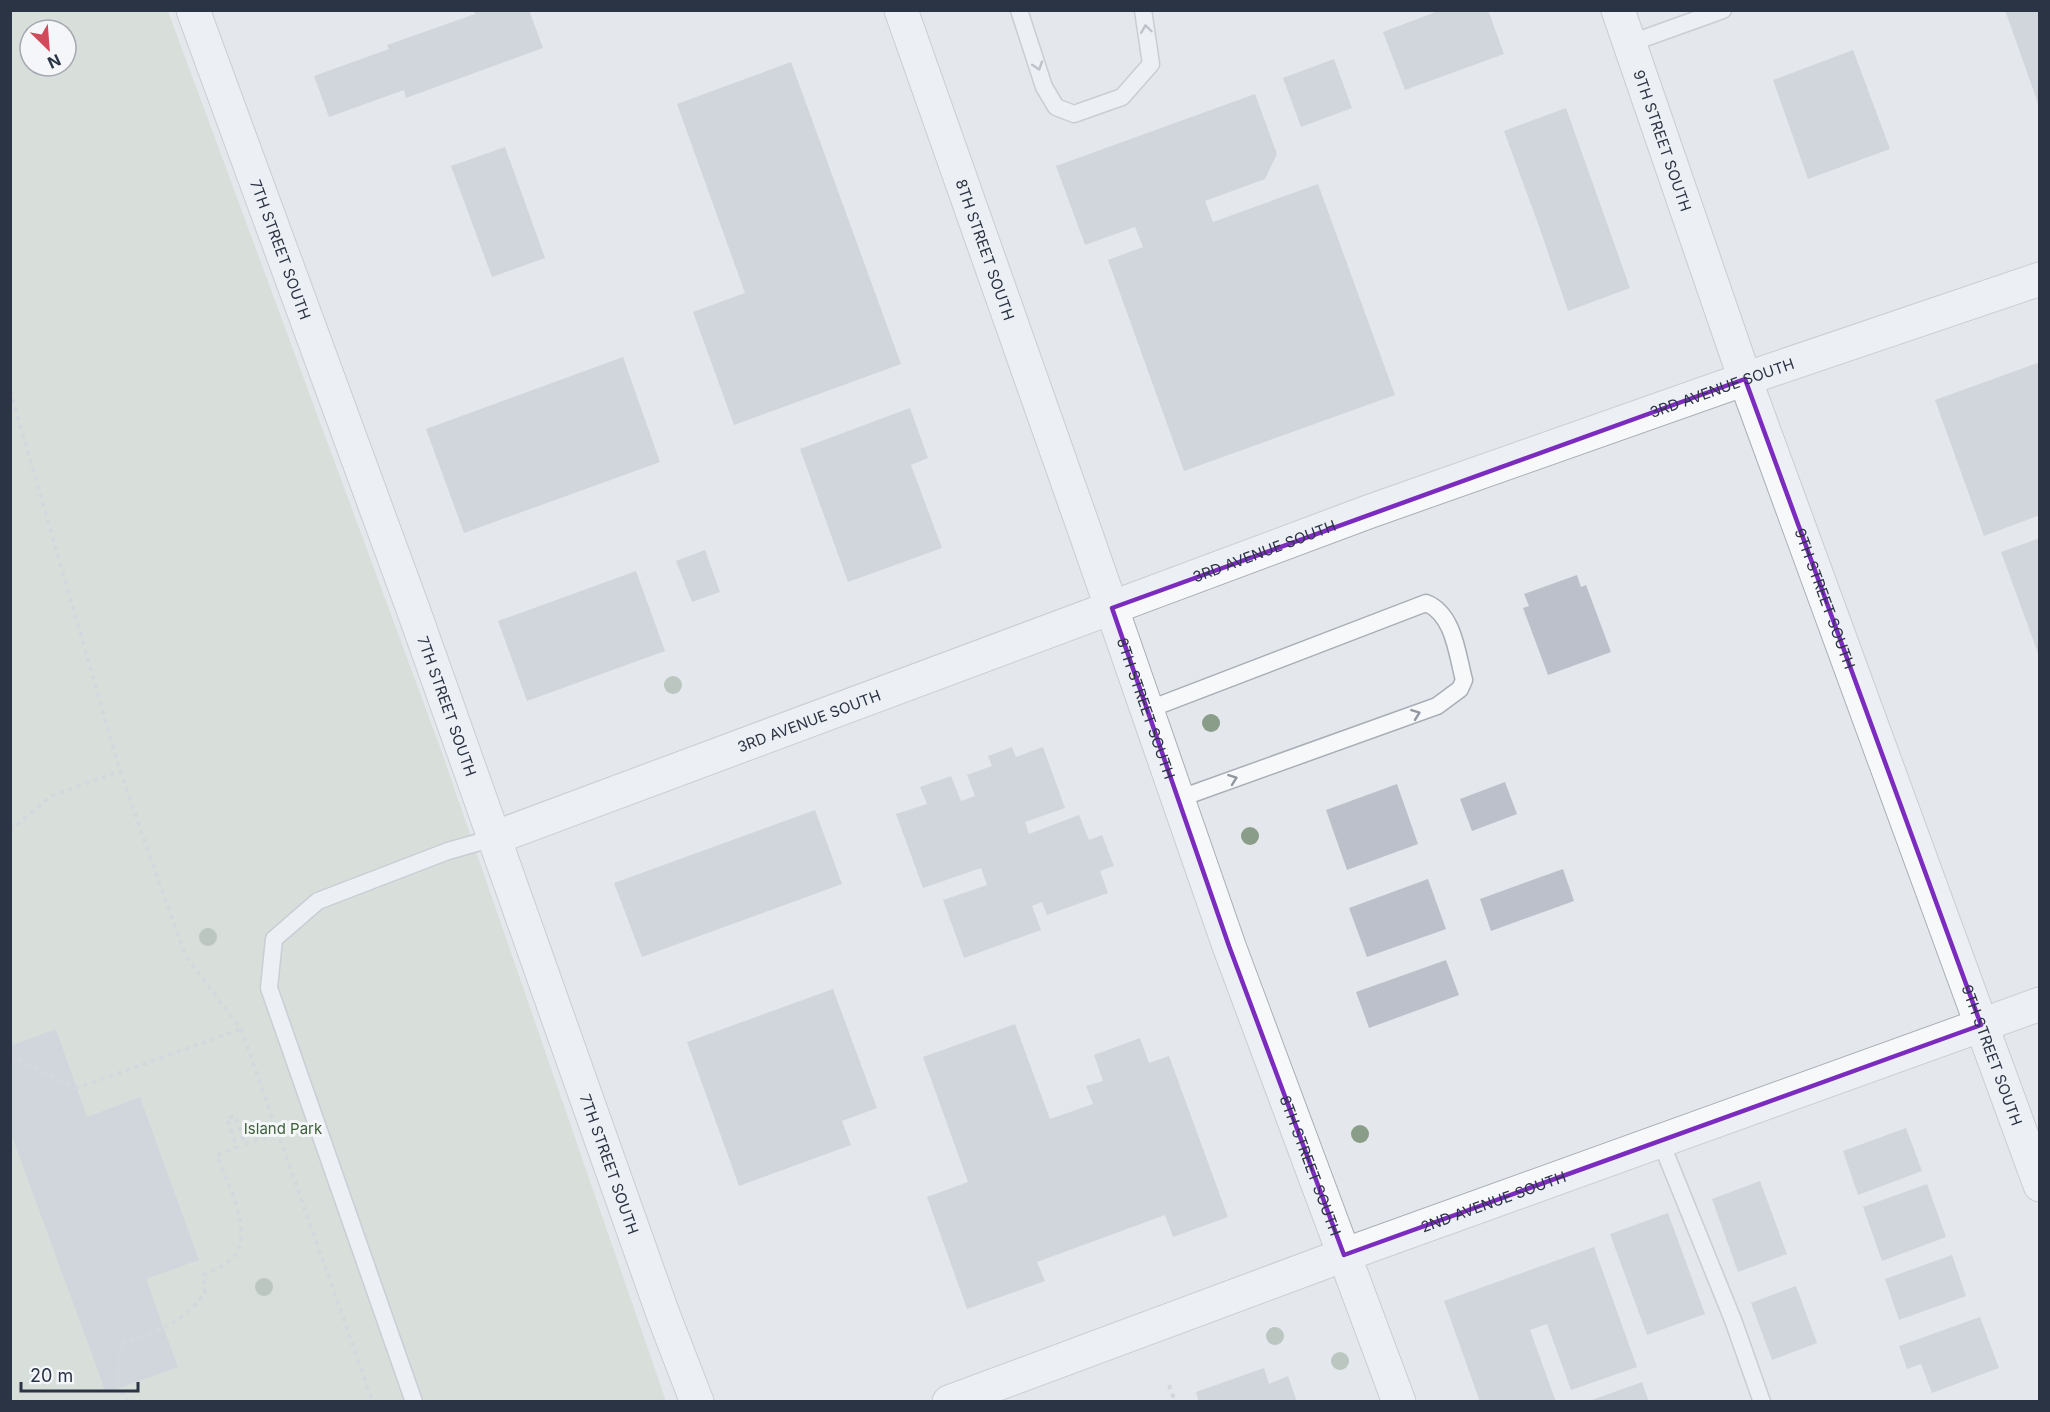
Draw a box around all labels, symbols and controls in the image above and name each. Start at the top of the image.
north arrow [18,18,78,78]
one-way arrow [1140,24,1153,33]
text: N [45,50,64,73]
one-way arrow [1030,60,1043,71]
street label: 9TH STREET SOUTH [1630,67,1696,214]
street label: 8TH STREET SOUTH [952,176,1019,323]
street label: 7TH STREET SOUTH [247,177,315,322]
street label: 3RD AVENUE SOUTH [1647,354,1797,421]
street label: 3RD AVENUE SOUTH [1190,515,1338,586]
street label: 9TH STREET SOUTH [1791,526,1860,671]
street label: 7TH STREET SOUTH [414,633,481,779]
street label: 8TH STREET SOUTH [1113,635,1180,781]
street label: 3RD AVENUE SOUTH [734,685,883,756]
one-way arrow [1410,708,1421,721]
one-way arrow [1227,774,1237,787]
street label: 9TH STREET SOUTH [1958,982,2027,1128]
street label: 7TH STREET SOUTH [576,1091,643,1237]
street label: 8TH STREET SOUTH [1276,1093,1346,1238]
park label: Island Park [244,1119,323,1138]
street label: 2ND AVENUE SOUTH [1418,1166,1568,1236]
scale bar [21,1355,138,1393]
text: 20 m [30,1365,73,1386]

